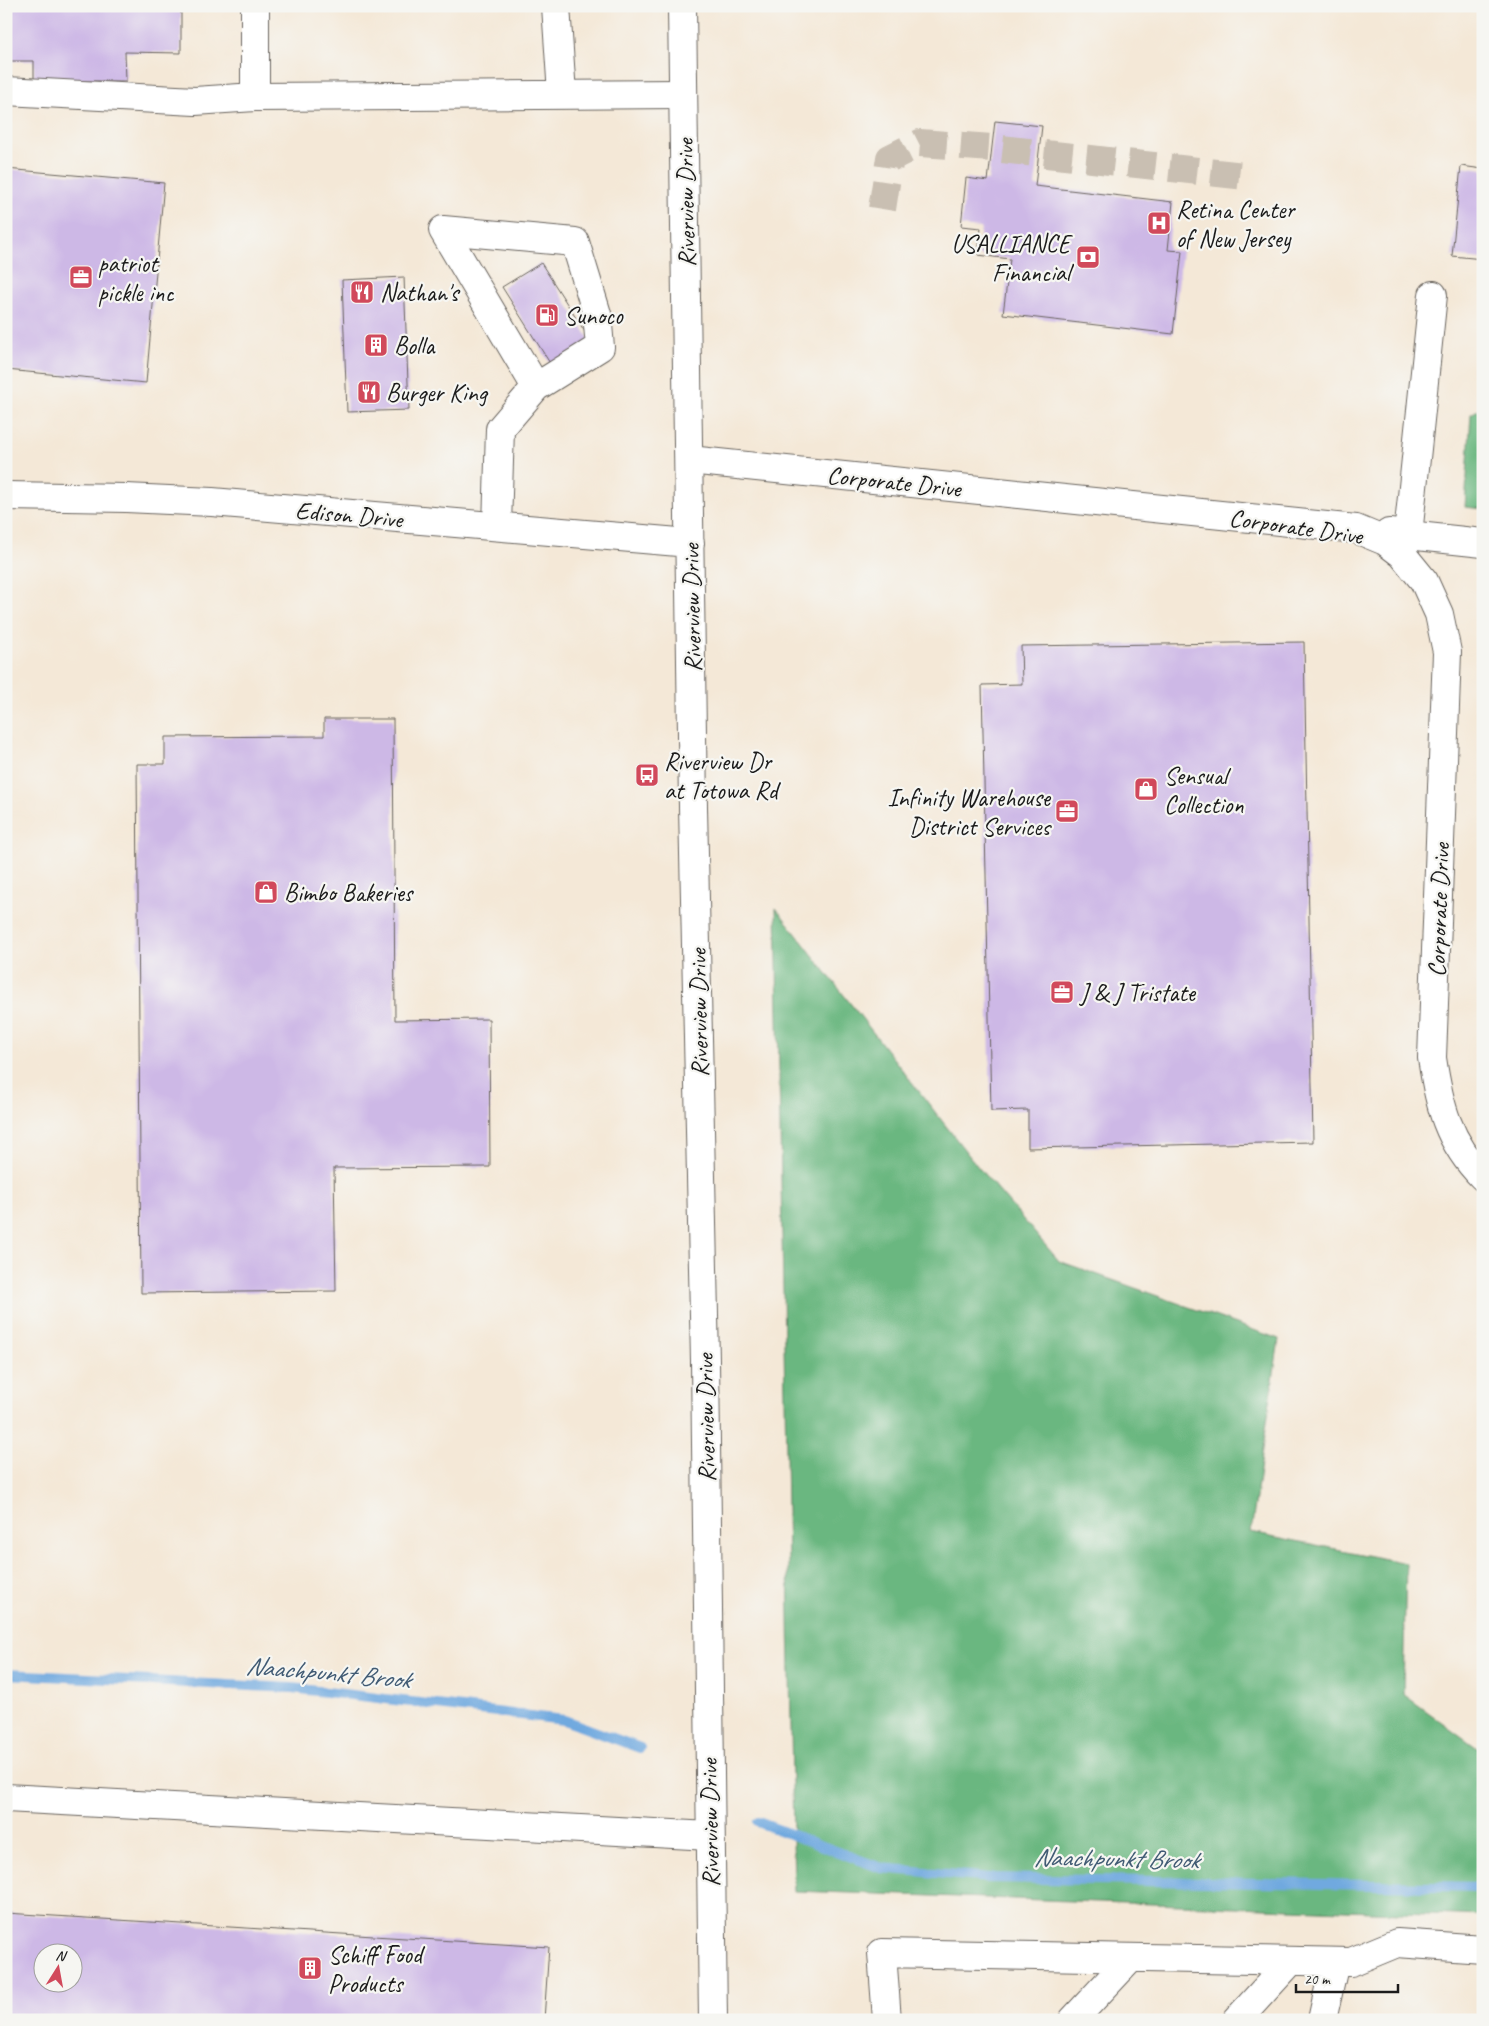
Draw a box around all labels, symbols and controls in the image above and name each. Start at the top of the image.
street label: Riverview Drive [669,137,703,267]
place label: Retina Center of New Jersey [1176,194,1296,255]
hospital icon: Retina Center of New Jersey [1146,210,1172,236]
place label: USALLIANCE Financial [951,228,1075,289]
bank icon: USALLIANCE Financial [1075,244,1101,270]
place label: patriot pickle inc [98,248,174,309]
office icon: patriot pickle inc [68,264,94,290]
place label: Nathan's [380,277,461,309]
restaurant icon: Nathan's [349,279,375,305]
place label: Sunoco [564,300,624,332]
fuel station icon: Sunoco [534,302,560,328]
place label: Bolla [394,330,436,362]
building icon: Bolla [363,332,389,358]
place label: Burger King [386,377,489,409]
restaurant icon: Burger King [356,379,382,405]
street label: Corporate Drive [826,459,964,505]
street label: Edison Drive [294,494,406,536]
street label: Corporate Drive [1227,502,1366,552]
street label: Riverview Drive [675,542,709,672]
place label: Riverview Dr at Totowa Rd [664,746,782,807]
place label: Sensual Collection [1164,760,1244,821]
bus stop icon: Riverview Dr at Totowa Rd [634,762,660,788]
shop icon: Sensual Collection [1133,776,1159,802]
place label: Infinity Warehouse District Services [888,782,1052,843]
office icon: Infinity Warehouse District Services [1054,798,1080,824]
street label: Corporate Drive [1421,841,1457,978]
place label: Bimbo Bakeries [284,877,415,909]
shop icon: Bimbo Bakeries [253,879,279,905]
street label: Riverview Drive [682,947,716,1077]
place label: J & J Tristate [1079,977,1197,1009]
office icon: J & J Tristate [1049,979,1075,1005]
street label: Riverview Drive [689,1352,723,1482]
water label: Naachpunkt Brook [244,1649,416,1697]
street label: Riverview Drive [693,1757,727,1887]
water label: Naachpunkt Brook [1033,1841,1203,1877]
place label: Schiff Food Products [328,1939,426,2000]
north arrow [32,1944,82,1994]
text: N [55,1947,69,1965]
building icon: Schiff Food Products [297,1955,323,1981]
scale bar [1296,1961,1399,1993]
text: 20 m [1304,1970,1331,1989]

